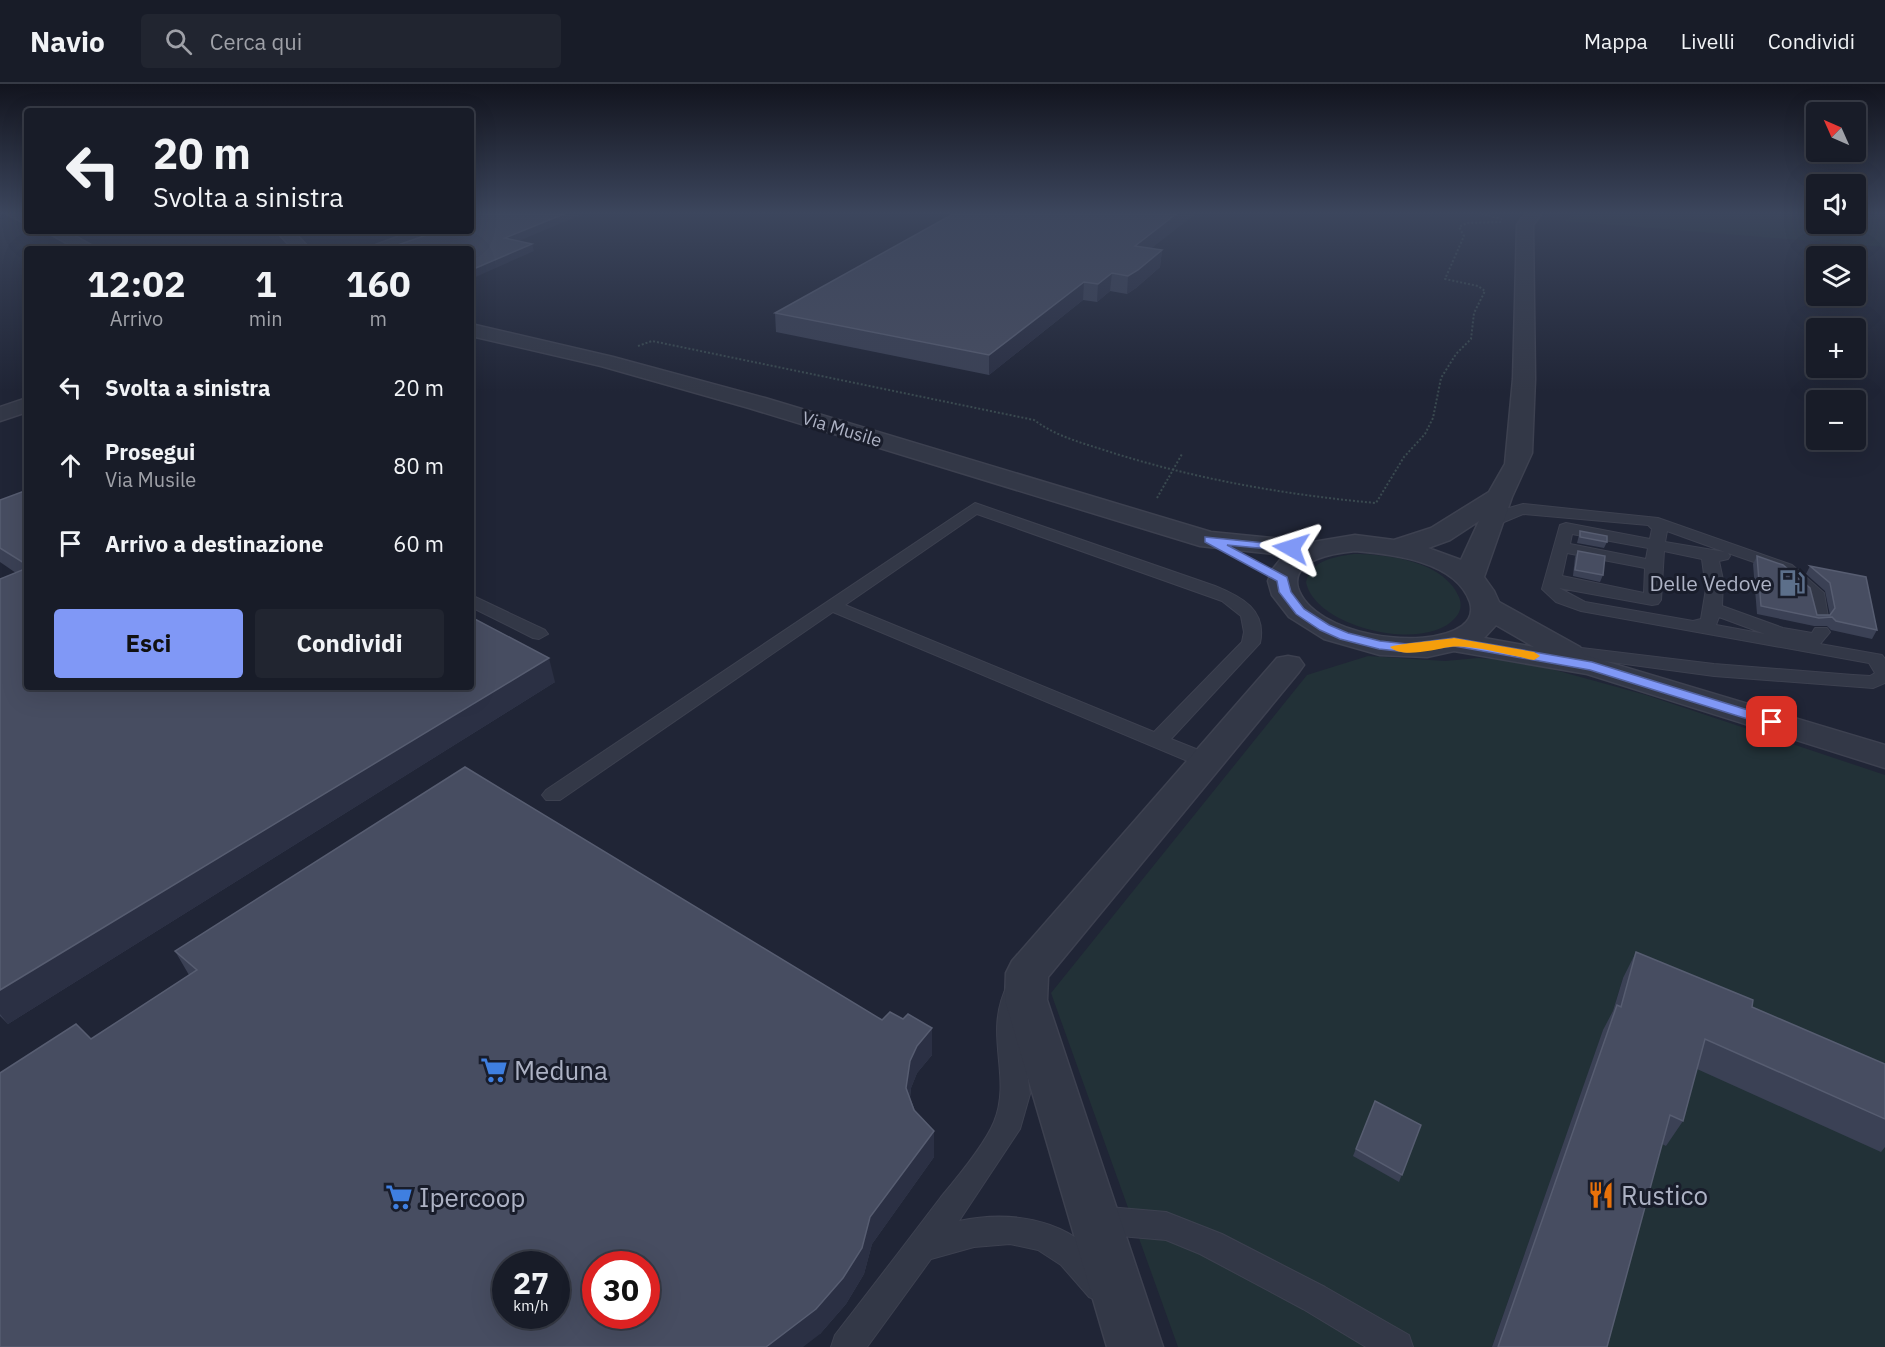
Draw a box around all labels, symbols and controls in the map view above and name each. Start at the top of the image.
search box [141,14,561,68]
text: Navio [30,23,105,60]
icon: search [162,25,195,58]
text: Cerca qui [210,27,302,56]
text: Mappa [1584,27,1648,55]
text: Livelli [1681,27,1735,55]
text: Condividi [1768,27,1855,55]
north arrow [1806,102,1866,162]
map controls [1806,102,1866,450]
text: 20 m [153,126,251,181]
icon: left [54,132,132,210]
button: sound [1806,174,1866,234]
text: Svolta a sinistra [153,179,344,214]
button: layers [1806,246,1866,306]
text: 12:02 [87,260,186,307]
text: 1 [255,260,277,307]
text: 160 [346,260,411,307]
text: Arrivo [110,305,163,332]
text: min [249,305,283,332]
text: m [370,305,387,332]
button: + [1806,318,1866,378]
icon: left [54,371,87,404]
text: Svolta a sinistra [105,373,270,402]
text: 20 m [393,373,444,402]
button: − [1806,390,1866,450]
street label: Via Musile [799,406,885,452]
text: Prosegui [105,437,195,466]
icon: ahead [54,449,87,482]
text: 80 m [393,451,444,480]
text: Via Musile [105,466,196,493]
position arrow [1259,516,1323,580]
icon: arrive [54,527,87,560]
text: Arrivo a destinazione [105,529,324,558]
text: 60 m [393,529,444,558]
fuel station icon: Delle Vedove [1777,568,1807,598]
place label: Delle Vedove [1649,569,1772,597]
button: Esci [54,609,243,678]
button: Condividi [255,609,444,678]
pin [1746,696,1797,747]
icon: arrive [1755,705,1788,738]
place label: Meduna [514,1053,608,1087]
supermarket icon: Meduna [479,1055,509,1085]
place label: Rustico [1621,1178,1708,1212]
place label: Ipercoop [419,1180,525,1214]
restaurant icon: Rustico [1586,1180,1616,1210]
supermarket icon: Ipercoop [384,1182,414,1212]
speed limit sign: 30 [582,1251,660,1329]
text: 27 [513,1263,549,1302]
text: km/h [513,1296,549,1315]

